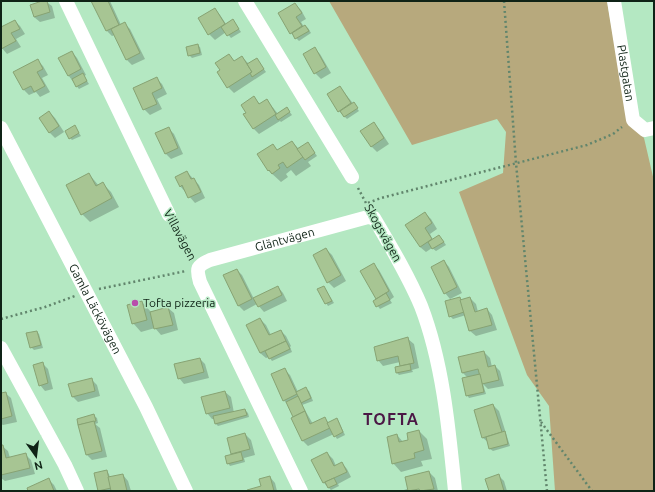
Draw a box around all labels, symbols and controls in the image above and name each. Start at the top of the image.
street label: Plastgatan [615,44,637,102]
street label: Skogsvägen [362,202,405,264]
street label: Villavägen [162,207,199,262]
street label: Gläntvägen [253,225,316,253]
street label: Gamla Läckövägen [67,262,124,356]
place label: Tofta pizzeria [143,296,215,309]
marker: Tofta pizzeria [130,298,140,308]
district label: TOFTA [363,410,419,428]
north arrow [16,436,56,476]
text: N [33,459,44,473]

